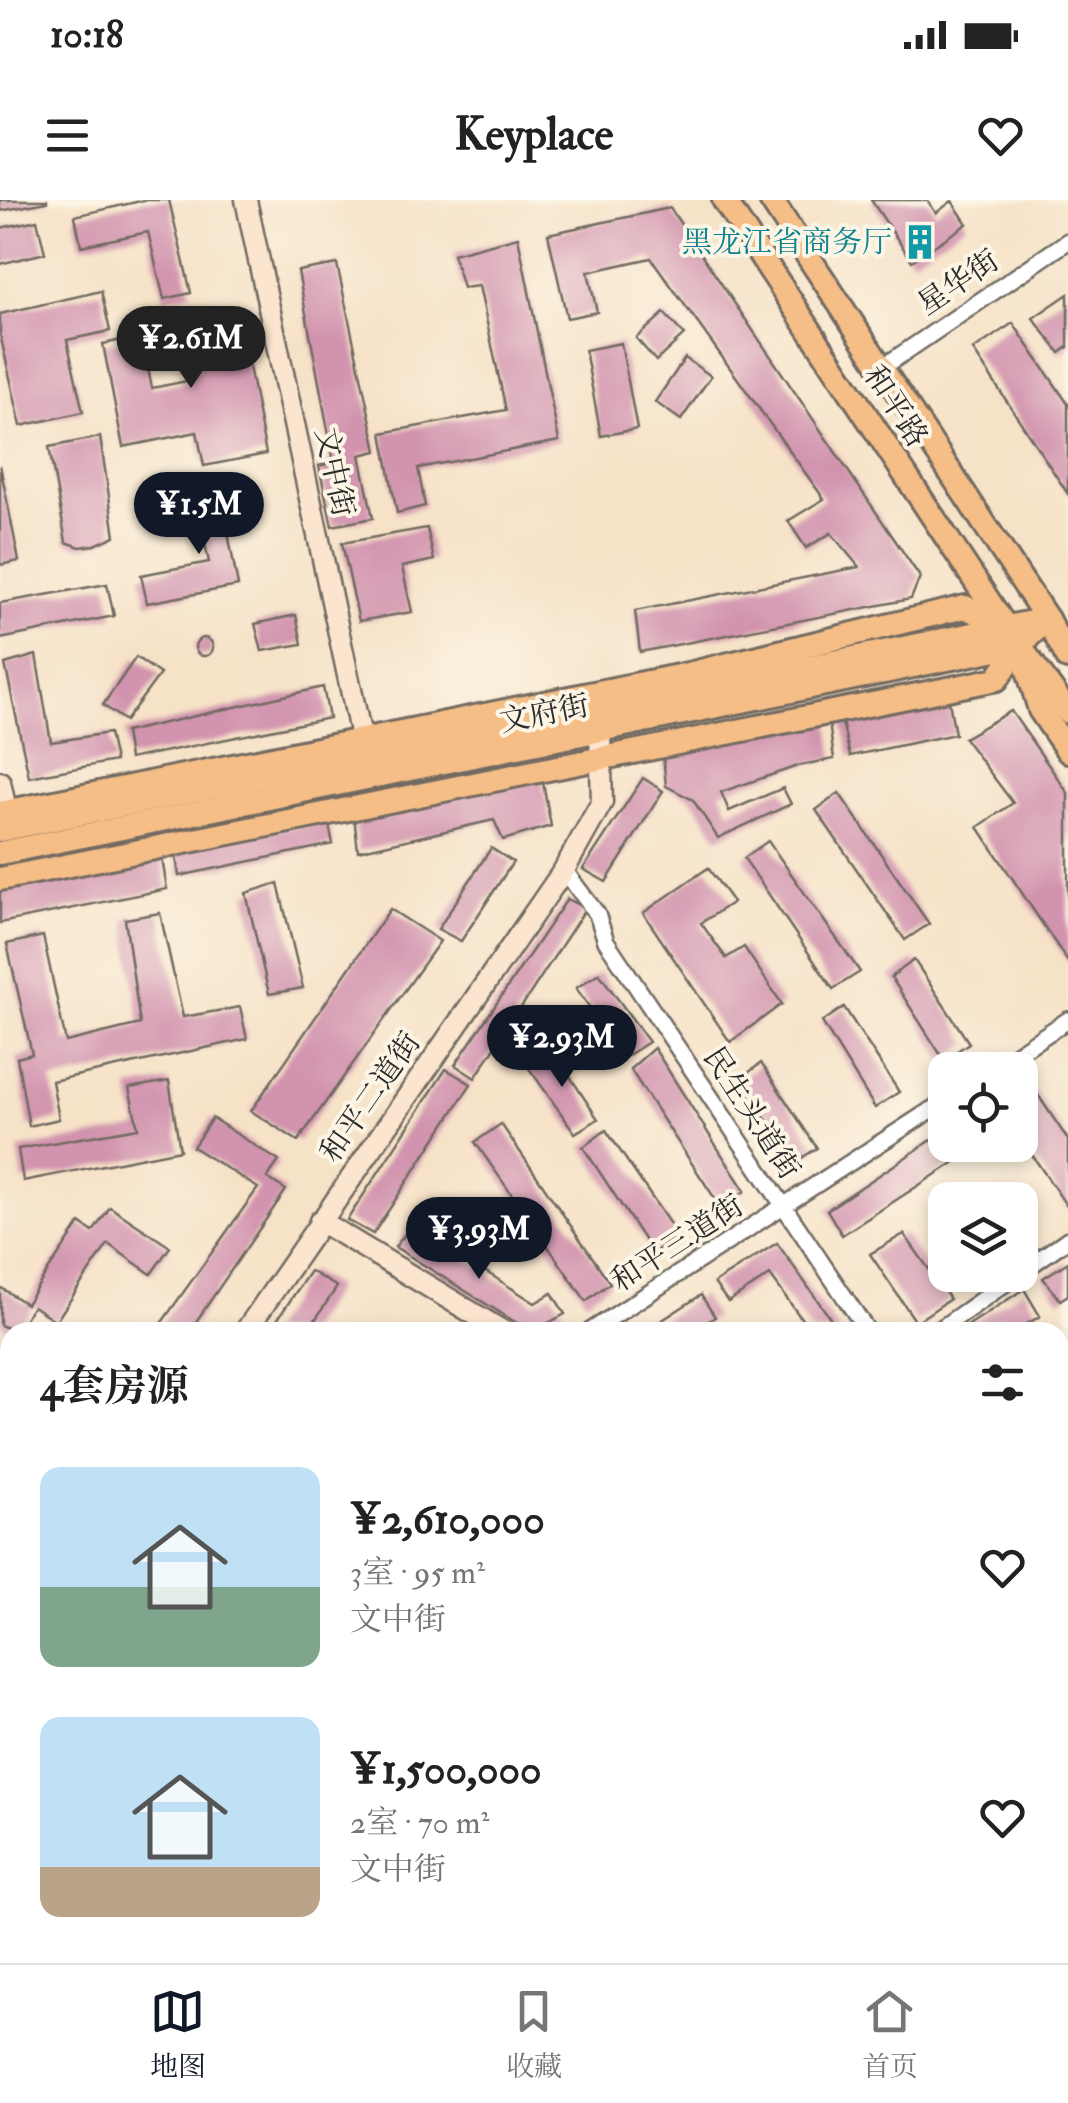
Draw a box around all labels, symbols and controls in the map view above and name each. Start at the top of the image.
text: 10:18 [50,11,124,59]
text: Keyplace [455,107,613,163]
icon: menu [40,108,95,163]
icon: heart [973,108,1028,163]
building icon: 黑龙江省商务厅 [901,223,939,261]
place label: 黑龙江省商务厅 [682,224,892,261]
street label: 星华街 [911,242,1006,323]
pin: ¥2.61M [110,306,272,391]
text: ¥2.61M [139,318,243,358]
street label: 和平路 [856,358,936,454]
street label: 文中街 [307,424,362,520]
pin: ¥1.5M [129,472,269,557]
text: ¥1.5M [156,484,242,524]
street label: 文府街 [496,687,592,740]
pin: ¥2.93M [481,1005,643,1090]
text: ¥2.93M [509,1017,615,1057]
street label: 和平二道街 [312,1025,429,1169]
street label: 民生头道街 [695,1040,808,1186]
map controls [928,1052,1038,1292]
button: locate [928,1052,1038,1162]
button: layers [928,1182,1038,1292]
street label: 和平三道街 [604,1187,750,1300]
pin: ¥3.93M [398,1197,560,1282]
text: ¥3.93M [428,1209,530,1249]
icon: filters [975,1355,1030,1410]
text: 4套房源 [40,1361,189,1413]
text: ¥2,610,000 [350,1494,545,1546]
icon: home [120,1507,240,1627]
icon: heart [975,1540,1030,1595]
text: 3室 · 95 m² [350,1553,485,1593]
text: 文中街 [350,1600,446,1640]
text: ¥1,500,000 [350,1744,542,1796]
icon: home [120,1757,240,1877]
icon: heart [975,1790,1030,1845]
text: 2室 · 70 m² [350,1803,490,1843]
text: 文中街 [350,1850,446,1890]
tab: 地图 [150,1984,206,2085]
tab: 收藏 [506,1984,562,2085]
tab: 首页 [862,1984,918,2085]

